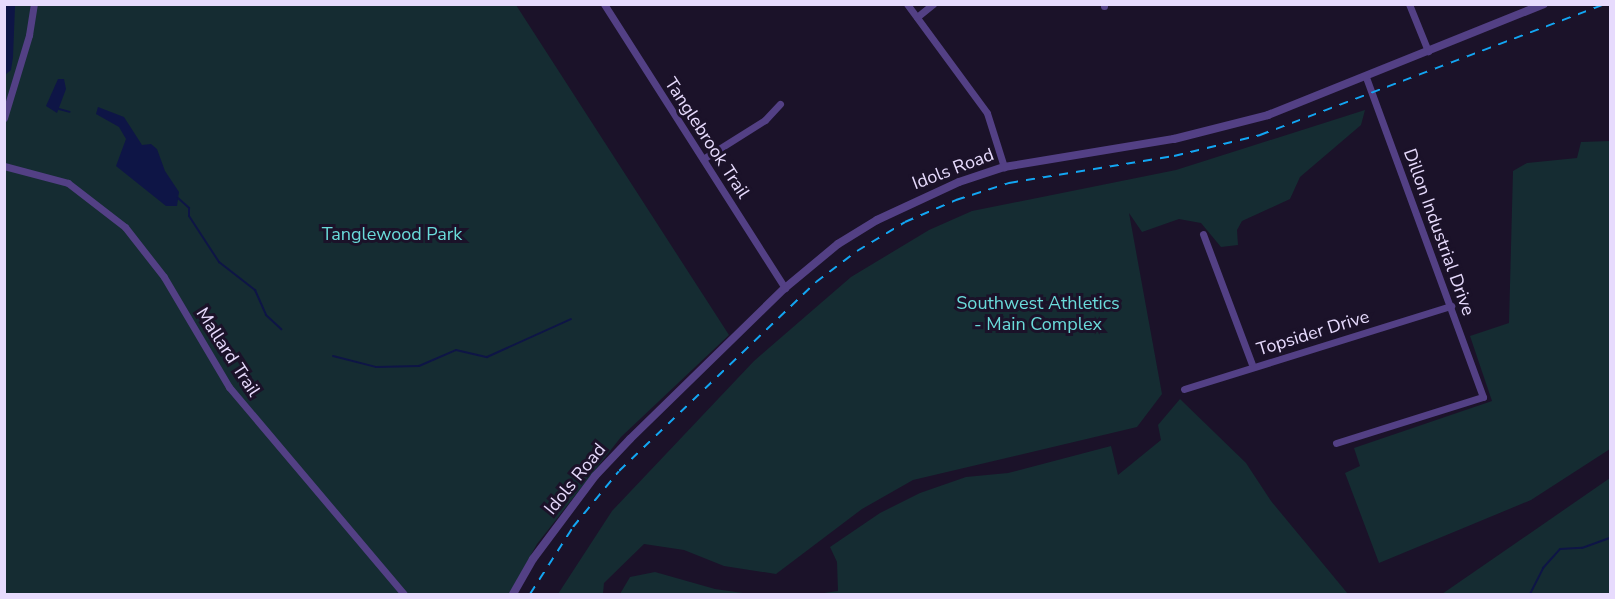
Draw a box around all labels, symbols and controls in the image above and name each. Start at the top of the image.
street label: Tanglebrook Trail [660,73,754,203]
street label: Idols Road [909,144,997,194]
street label: Dillon Industrial Drive [1399,146,1479,318]
park label: Tanglewood Park [322,223,462,245]
park label: Southwest Athletics - Main Complex [956,293,1120,336]
street label: Mallard Trail [191,304,265,400]
street label: Topsider Drive [1254,306,1372,360]
street label: Idols Road [540,439,610,519]

